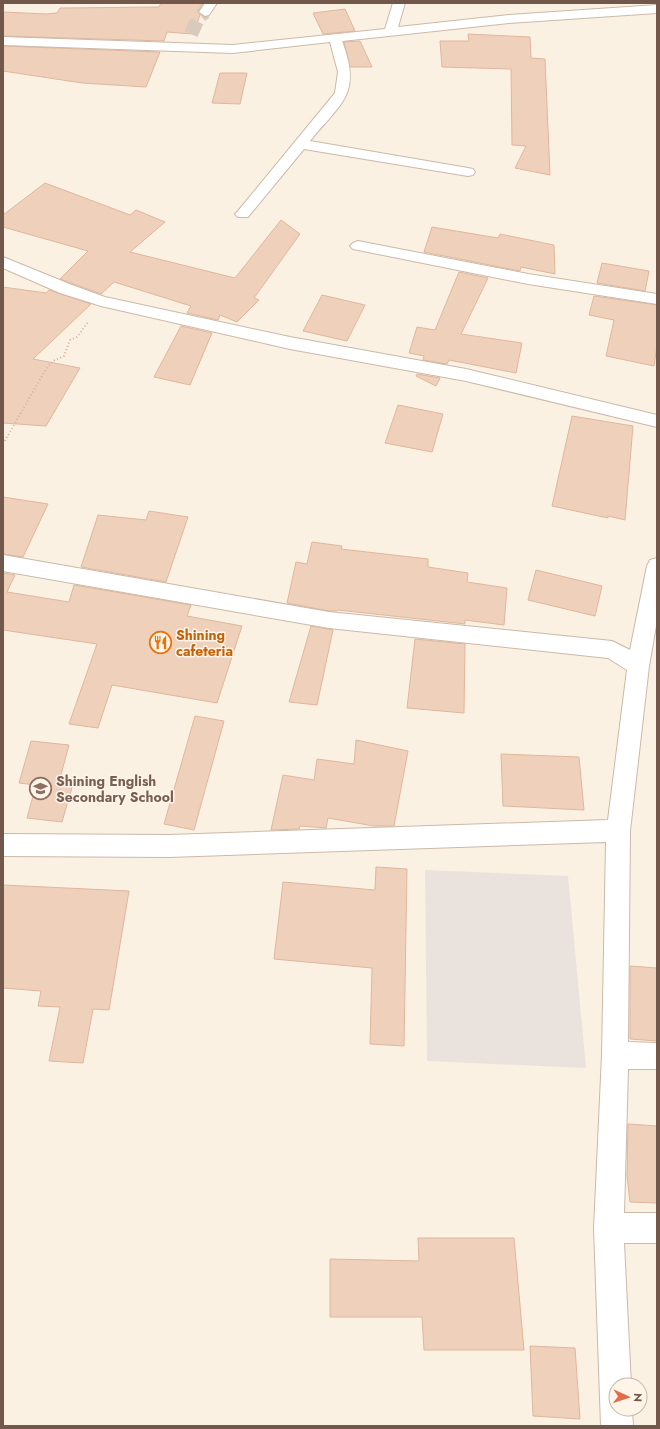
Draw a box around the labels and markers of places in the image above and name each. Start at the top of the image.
place label: Shining cafeteria [176,625,233,661]
restaurant icon: Shining cafeteria [147,630,173,656]
place label: Shining English Secondary School [56,771,174,807]
school or university icon: Shining English Secondary School [28,776,54,802]

